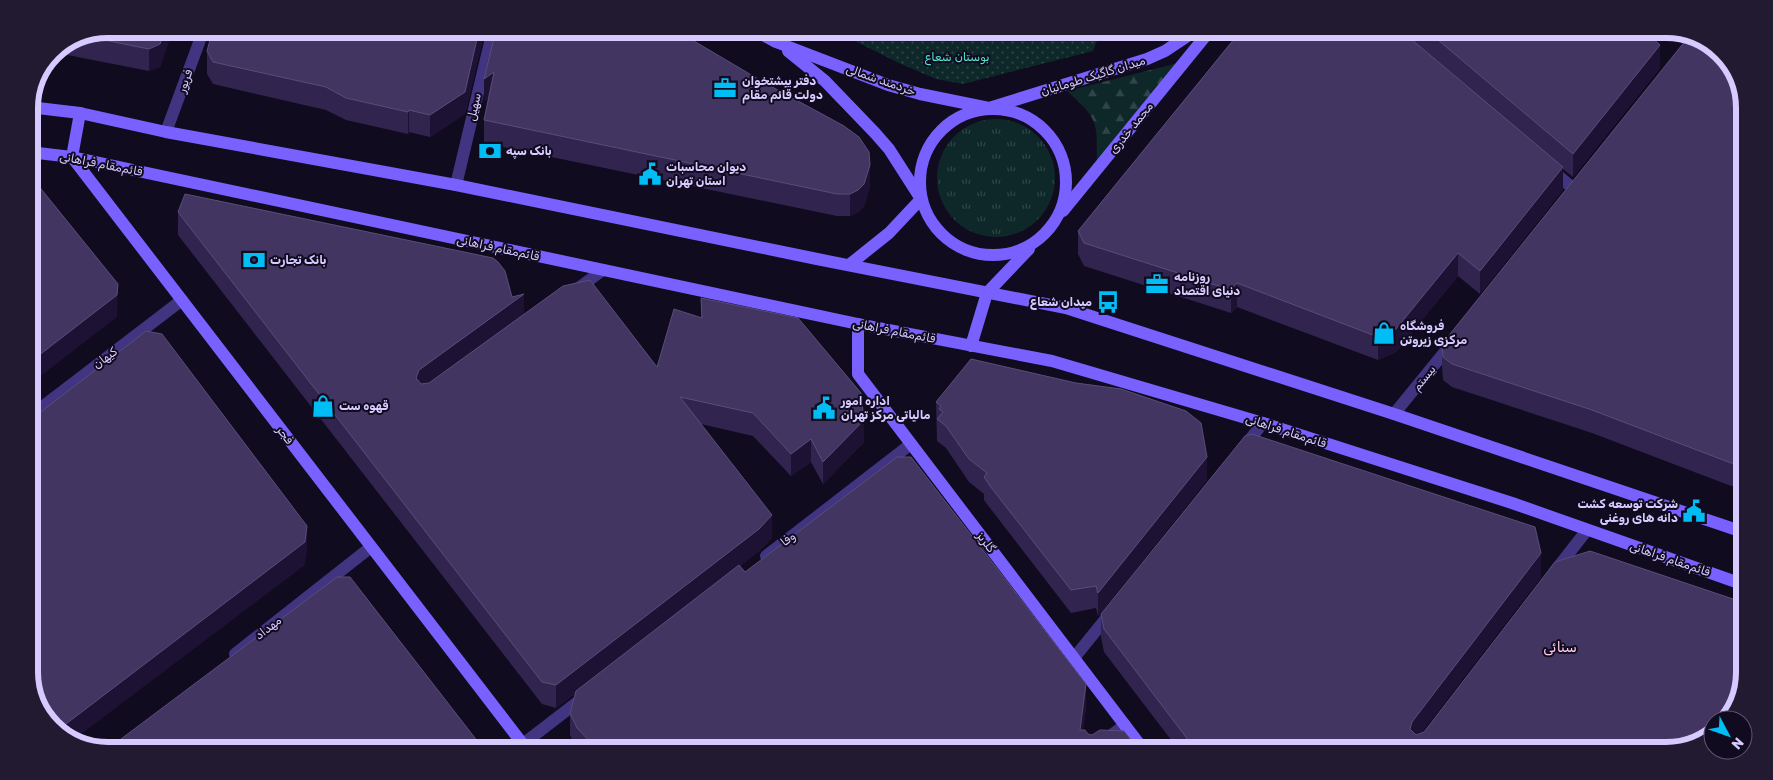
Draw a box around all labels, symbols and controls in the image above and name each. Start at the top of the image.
park label: بوستان شعاع [925,50,989,66]
street label: میدان گاگیک طومانیان [1039,53,1148,100]
street label: خردمند شمالی [844,62,918,99]
street label: فریور [174,67,197,96]
place label: دفتر پیشتخوان دولت قائم مقام [742,74,823,104]
office icon: دفتر پیشتخوان دولت قائم مقام [712,75,738,101]
street label: سهیل [464,91,484,122]
street label: محمد خدری [1106,99,1157,157]
bank icon: بانک سپه [477,138,503,164]
place label: بانک سپه [506,144,552,160]
street label: قائم‌مقام فراهانی [58,149,144,181]
place label: دیوان محاسبات استان تهران [666,160,746,188]
public building icon: دیوان محاسبات استان تهران [637,161,663,187]
street label: قائم‌مقام فراهانی [455,232,541,266]
bank icon: بانک تجارت [241,247,267,273]
place label: بانک تجارت [270,253,326,267]
place label: روزنامه دنیای اقتصاد [1174,270,1240,298]
office icon: روزنامه دنیای اقتصاد [1144,271,1170,297]
bus stop icon: میدان شعاع [1095,289,1121,315]
place label: میدان شعاع [1030,295,1092,310]
street label: قائم‌مقام فراهانی [851,316,937,348]
place label: فروشگاه مرکزى زیروتن [1400,319,1467,347]
shop icon: فروشگاه مرکزى زیروتن [1371,320,1397,346]
street label: کیهان [90,344,120,372]
street label: بیستم [1409,362,1439,394]
shop icon: قهوه ست [310,393,336,419]
place label: اداره امور مالیاتی مرکز تهران [840,394,931,422]
public building icon: اداره امور مالیاتی مرکز تهران [811,395,837,421]
place label: قهوه ست [339,399,388,413]
street label: قائم‌مقام فراهانی [1243,411,1328,453]
street label: فجر [272,422,297,448]
place label: شرکت توسعه کشت دانه های روغنی [1577,497,1678,525]
public building icon: شرکت توسعه کشت دانه های روغنی [1681,498,1707,524]
street label: گلریز [972,528,999,556]
street label: وفا [778,529,799,550]
street label: قائم‌مقام فراهانی [1627,539,1712,581]
street label: مهداد [252,613,284,643]
district label: سنائی [1543,639,1577,656]
north arrow [1703,710,1753,760]
text: N [1728,734,1747,753]

